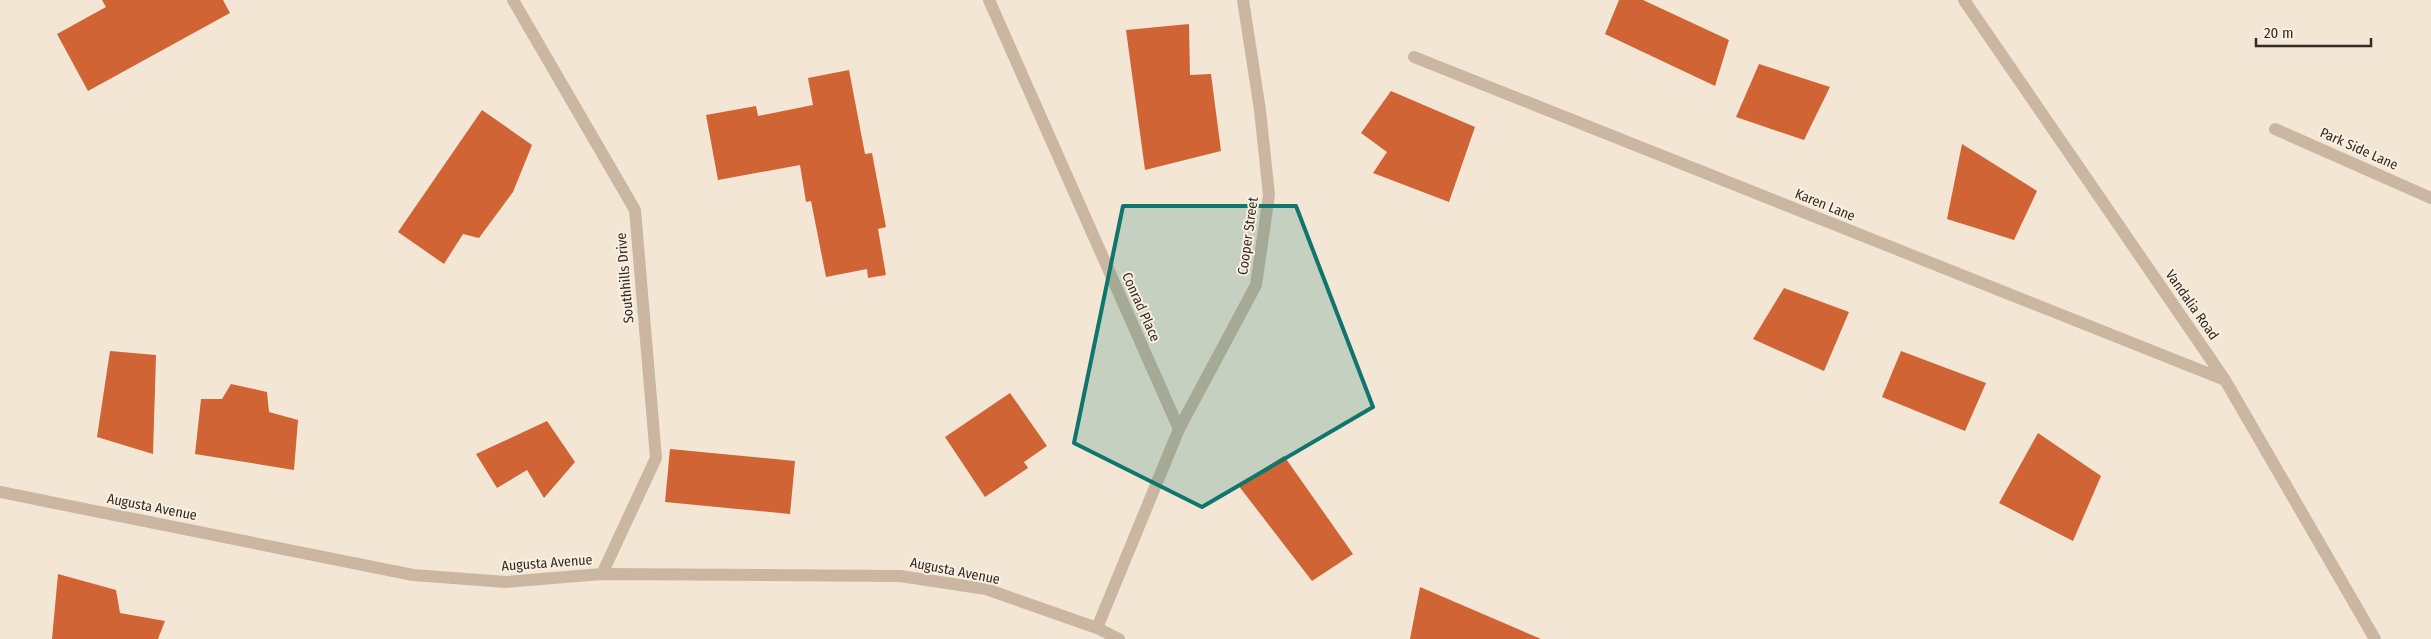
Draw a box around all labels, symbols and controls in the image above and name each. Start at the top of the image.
scale bar [2256,15,2371,47]
text: 20 m [2264,24,2294,42]
street label: Park Side Lane [2317,124,2401,174]
street label: Karen Lane [1792,185,1858,225]
street label: Cooper Street [1234,196,1262,276]
street label: Southhills Drive [613,232,637,324]
street label: Vandalia Road [2162,267,2222,343]
street label: Conrad Place [1118,270,1164,344]
street label: Augusta Avenue [106,490,198,524]
street label: Augusta Avenue [501,551,593,575]
street label: Augusta Avenue [909,554,1001,588]

